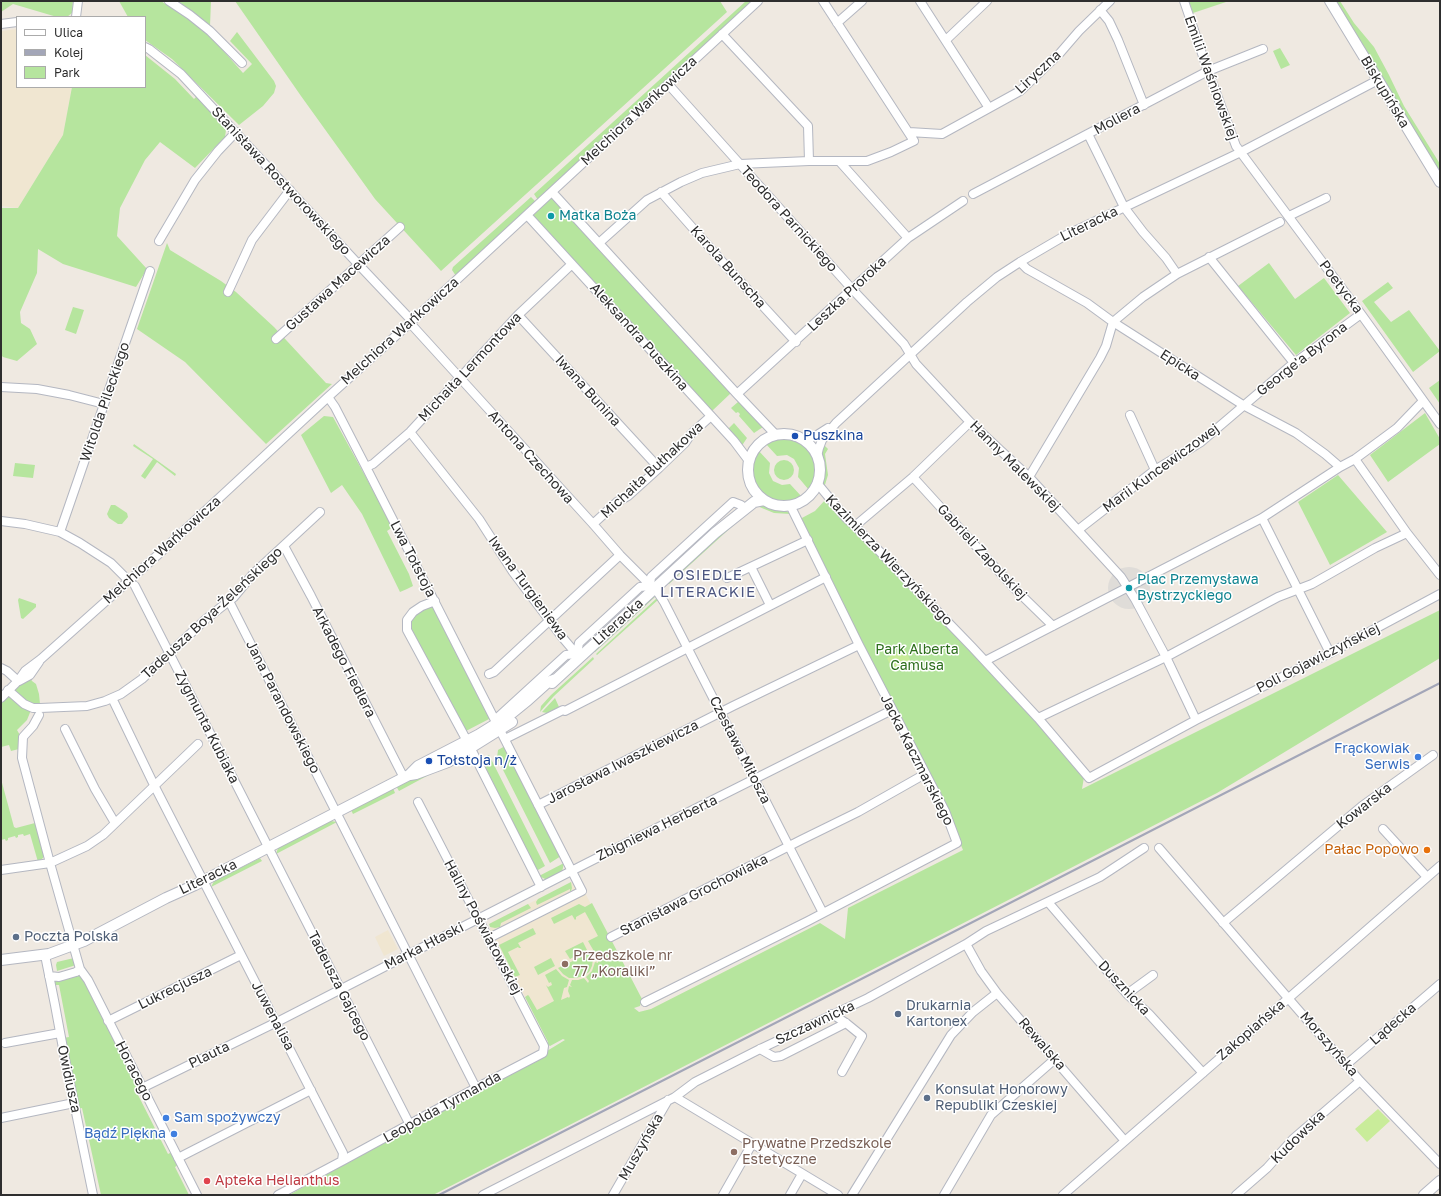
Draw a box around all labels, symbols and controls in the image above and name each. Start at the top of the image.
street label: Emilii Waśniowskiej [1181,13,1241,143]
legend [16,16,146,88]
text: Ulica [54,25,83,40]
text: Kolej [54,45,83,60]
street label: Liryczna [1012,47,1064,97]
street label: Melchiora Wańkowicza [577,53,701,169]
street label: Biskupińska [1357,53,1413,131]
text: Park [54,65,80,80]
street label: Moliera [1091,100,1143,138]
street label: Stanisława Rostworowskiego [208,103,354,259]
street label: Teodora Parnickiego [737,163,841,275]
street label: Literacka [1057,203,1121,245]
place label: Matka Boża [559,208,636,224]
marker: Matka Boża [546,211,556,221]
street label: Karola Bunscha [687,222,769,312]
street label: Gustawa Macewicza [282,232,394,334]
street label: Leszka Proroka [804,253,890,335]
street label: Poetycka [1316,257,1366,317]
street label: Melchiora Wańkowicza [338,274,462,388]
street label: Aleksandra Puszkina [586,280,692,394]
street label: Michaiła Lermontowa [415,309,525,425]
street label: George'a Byrona [1253,318,1351,400]
street label: Witolda Pileckiego [77,340,133,464]
street label: Epicka [1157,346,1203,384]
street label: Iwana Bunina [552,352,624,430]
street label: Antona Czechowa [485,407,577,507]
street label: Hanny Malewskiej [966,417,1064,515]
street label: Michaiła Bułhakowa [597,418,707,522]
street label: Marii Kuncewiczowej [1100,420,1222,516]
place label: Puszkina [803,428,863,444]
marker: Puszkina [790,431,800,441]
street label: Kazimierza Wierzyńskiego [822,491,956,629]
street label: Melchiora Wańkowicza [100,493,224,607]
street label: Gabrieli Zapolskiej [934,501,1030,603]
street label: Lwa Tołstoja [387,518,439,600]
street label: Iwana Turgieniewa [485,533,571,643]
street label: Tadeusza Boya-Żeleńskiego [138,543,286,683]
district label: OSIEDLE LITERACKIE [660,566,756,601]
place label: Plac Przemysława Bystrzyckiego [1137,572,1259,604]
marker: Plac Przemysława Bystrzyckiego [1124,583,1134,593]
street label: Literacka [589,595,647,649]
street label: Arkadego Fiedlera [309,604,379,720]
street label: Poli Gojawiczyńskiej [1253,620,1383,696]
street label: Jana Parandowskiego [242,638,324,776]
park label: Park Alberta Camusa [875,642,959,674]
street label: Zygmunta Kubiaka [171,668,243,786]
street label: Jacka Kaczmarskiego [877,692,957,828]
street label: Czesława Miłosza [706,693,774,807]
street label: Jarosława Iwaszkiewicza [545,717,701,807]
place label: Frąckowiak Serwis [1334,741,1410,774]
marker: Frąckowiak Serwis [1413,752,1423,762]
place label: Tołstoja n/ż [437,753,517,769]
marker: Tołstoja n/ż [424,756,434,766]
street label: Kowarska [1333,779,1395,833]
street label: Zbigniewa Herberta [594,791,720,865]
place label: Pałac Popowo [1324,842,1419,858]
marker: Pałac Popowo [1422,845,1432,855]
street label: Stanisława Grochowiaka [617,850,771,940]
street label: Literacka [176,856,240,898]
street label: Haliny Poświatowskiej [440,857,526,997]
street label: Marka Hłaski [381,919,467,973]
street label: Tadeusza Gajcego [304,928,374,1044]
place label: Poczta Polska [24,929,118,945]
marker: Poczta Polska [11,932,21,942]
place label: Przedszkole nr 77 „Koraliki” [573,948,672,980]
street label: Dusznicka [1094,957,1154,1019]
marker: Przedszkole nr 77 „Koraliki” [560,959,570,969]
street label: Lukrecjusza [135,963,215,1013]
street label: Juwenalisa [248,979,298,1053]
street label: Zakopiańska [1214,996,1288,1064]
street label: Szczawnicka [773,997,857,1049]
place label: Drukarnia Kartonex [906,998,971,1030]
street label: Lądecka [1366,999,1420,1049]
street label: Morszyńska [1296,1008,1362,1080]
marker: Drukarnia Kartonex [893,1009,903,1019]
street label: Rewalska [1015,1014,1069,1074]
street label: Horacego [112,1038,156,1104]
street label: Plauta [186,1038,232,1072]
street label: Owidiusza [54,1044,84,1114]
street label: Leopolda Tyrmanda [380,1068,504,1146]
place label: Konsulat Honorowy Republiki Czeskiej [935,1082,1068,1114]
marker: Konsulat Honorowy Republiki Czeskiej [922,1093,932,1103]
street label: Kudowska [1267,1107,1329,1167]
place label: Sam spożywczy [174,1110,281,1126]
street label: Muszyńska [615,1110,667,1184]
marker: Sam spożywczy [161,1113,171,1123]
place label: Bądź Piękna [84,1126,166,1142]
marker: Bądź Piękna [169,1129,179,1139]
place label: Prywatne Przedszkole Estetyczne [742,1136,892,1168]
marker: Prywatne Przedszkole Estetyczne [729,1147,739,1157]
place label: Apteka Helianthus [215,1173,339,1189]
marker: Apteka Helianthus [202,1176,212,1186]

